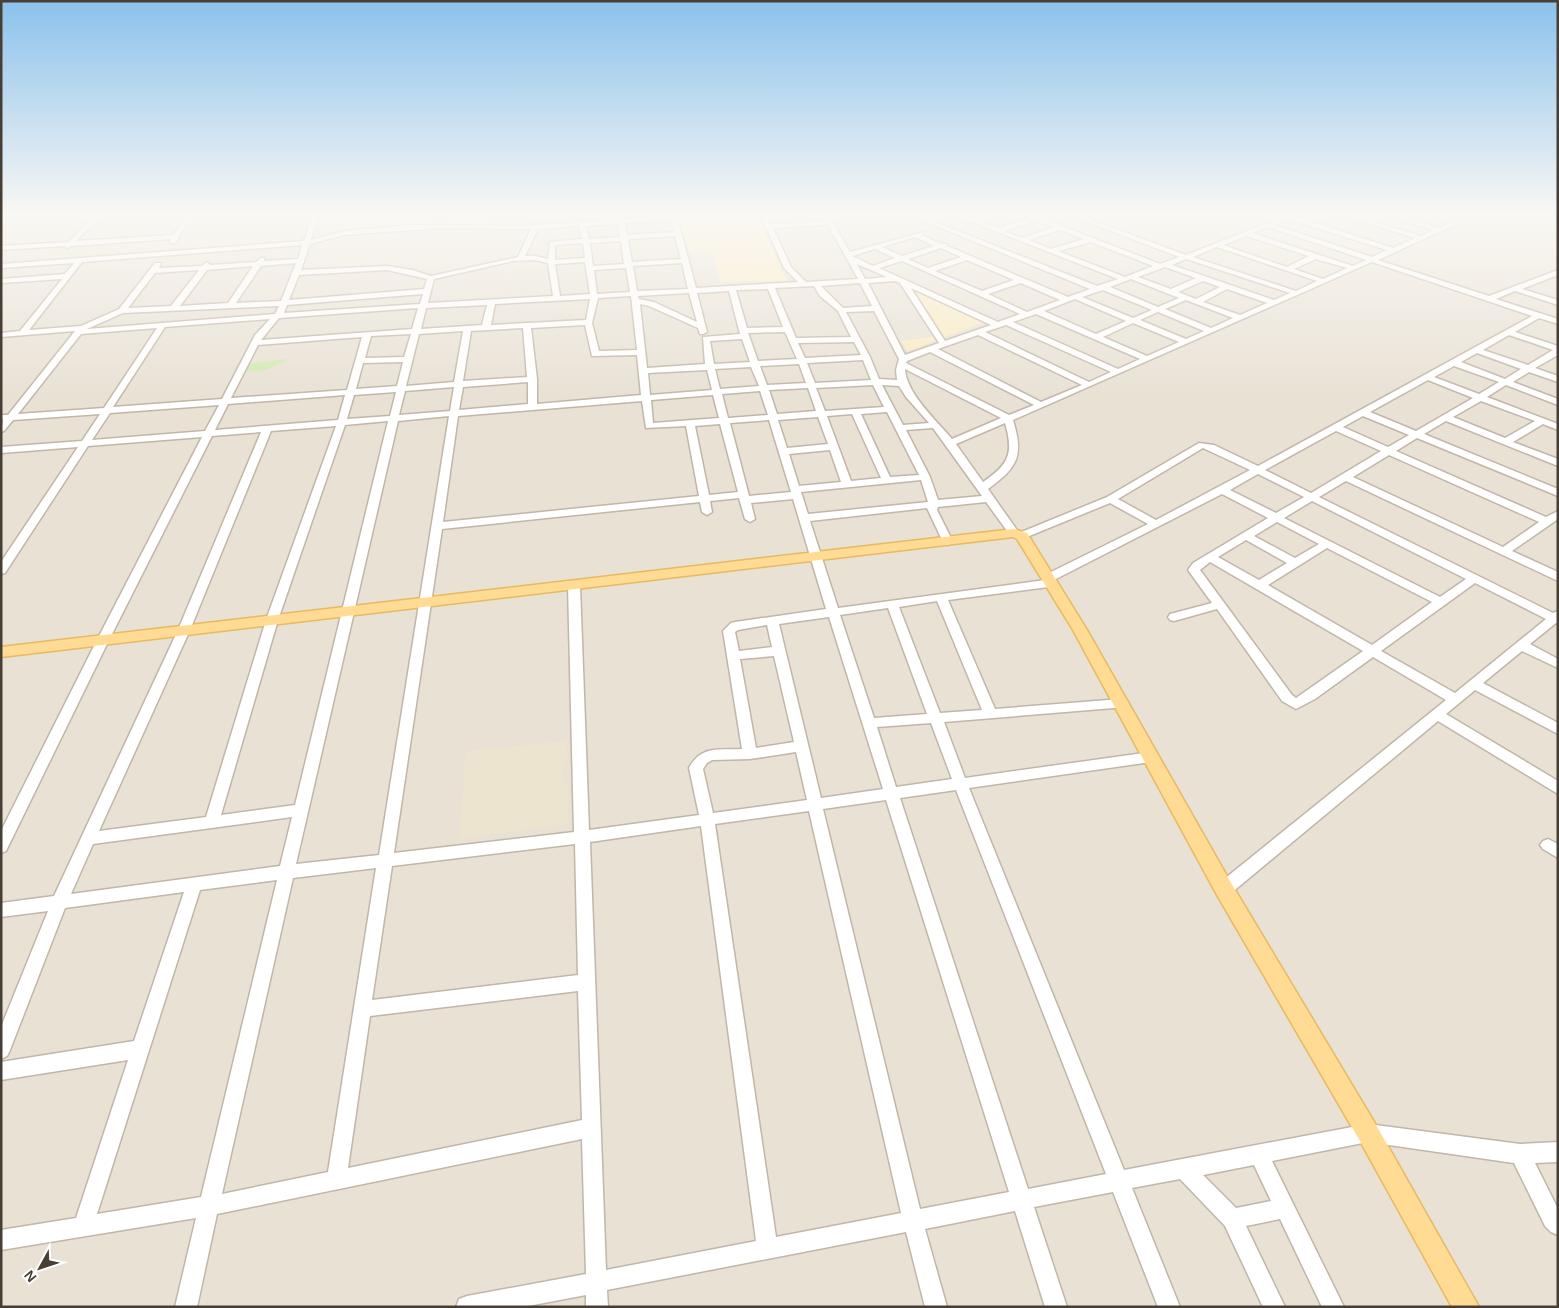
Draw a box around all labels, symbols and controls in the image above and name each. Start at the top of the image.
north arrow [15,1243,65,1293]
text: N [21,1267,39,1285]

